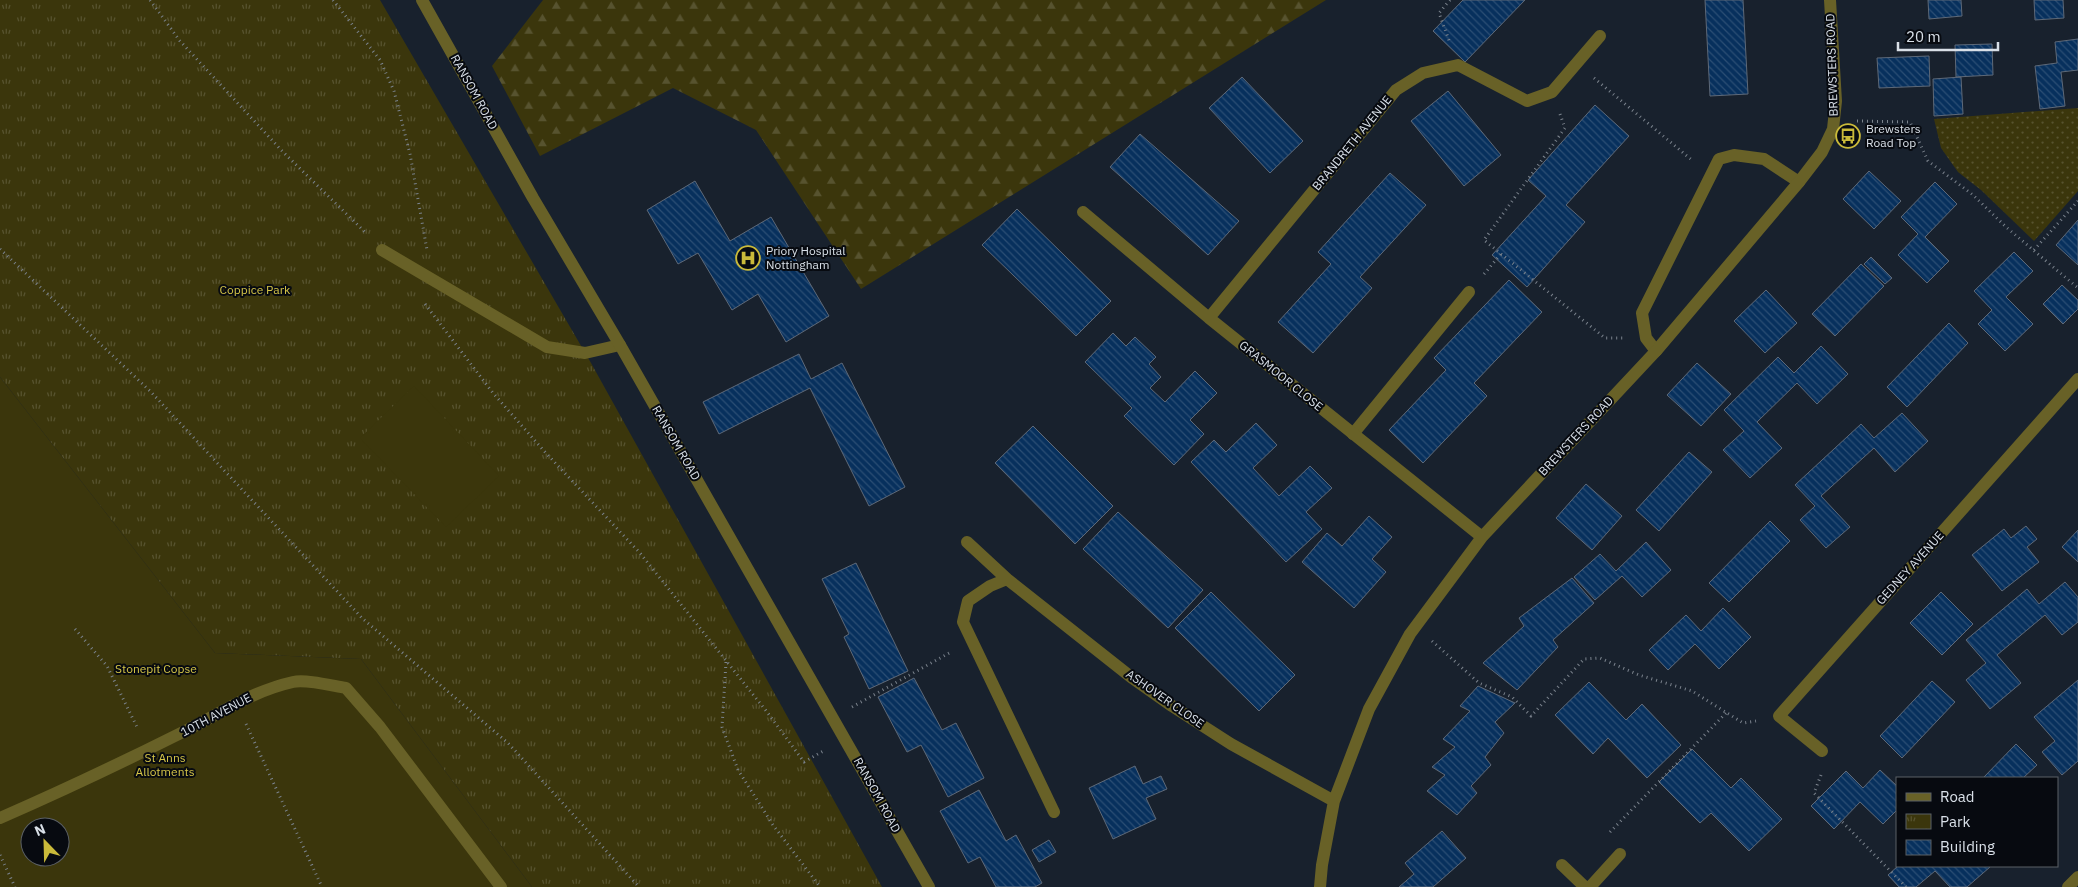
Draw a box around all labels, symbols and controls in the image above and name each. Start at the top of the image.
street label: BREWSTERS ROAD [1822,13,1841,117]
scale bar [1898,20,1998,52]
text: 20 m [1906,27,1941,46]
street label: RANSOM ROAD [448,52,501,132]
street label: BRANDRETH AVENUE [1309,92,1394,193]
place label: Brewsters Road Top [1866,121,1921,150]
bus stop icon: Brewsters Road Top [1835,123,1861,149]
place label: Priory Hospital Nottingham [766,243,846,272]
hospital icon: Priory Hospital Nottingham [735,245,761,271]
park label: Coppice Park [220,282,291,297]
street label: GRASMOOR CLOSE [1236,337,1326,414]
street label: BREWSTERS ROAD [1535,393,1616,478]
street label: RANSOM ROAD [649,403,704,483]
street label: GEDNEY AVENUE [1873,528,1947,608]
park label: Stonepit Copse [115,661,197,676]
street label: ASHOVER CLOSE [1123,666,1207,731]
street label: 10TH AVENUE [178,690,254,739]
park label: St Anns Allotments [135,750,195,779]
street label: RANSOM ROAD [851,755,904,835]
legend [1896,777,2058,867]
text: Road [1940,787,1975,806]
text: Park [1940,812,1970,831]
north arrow [20,817,70,867]
text: N [32,820,48,840]
text: Building [1940,837,1995,856]

